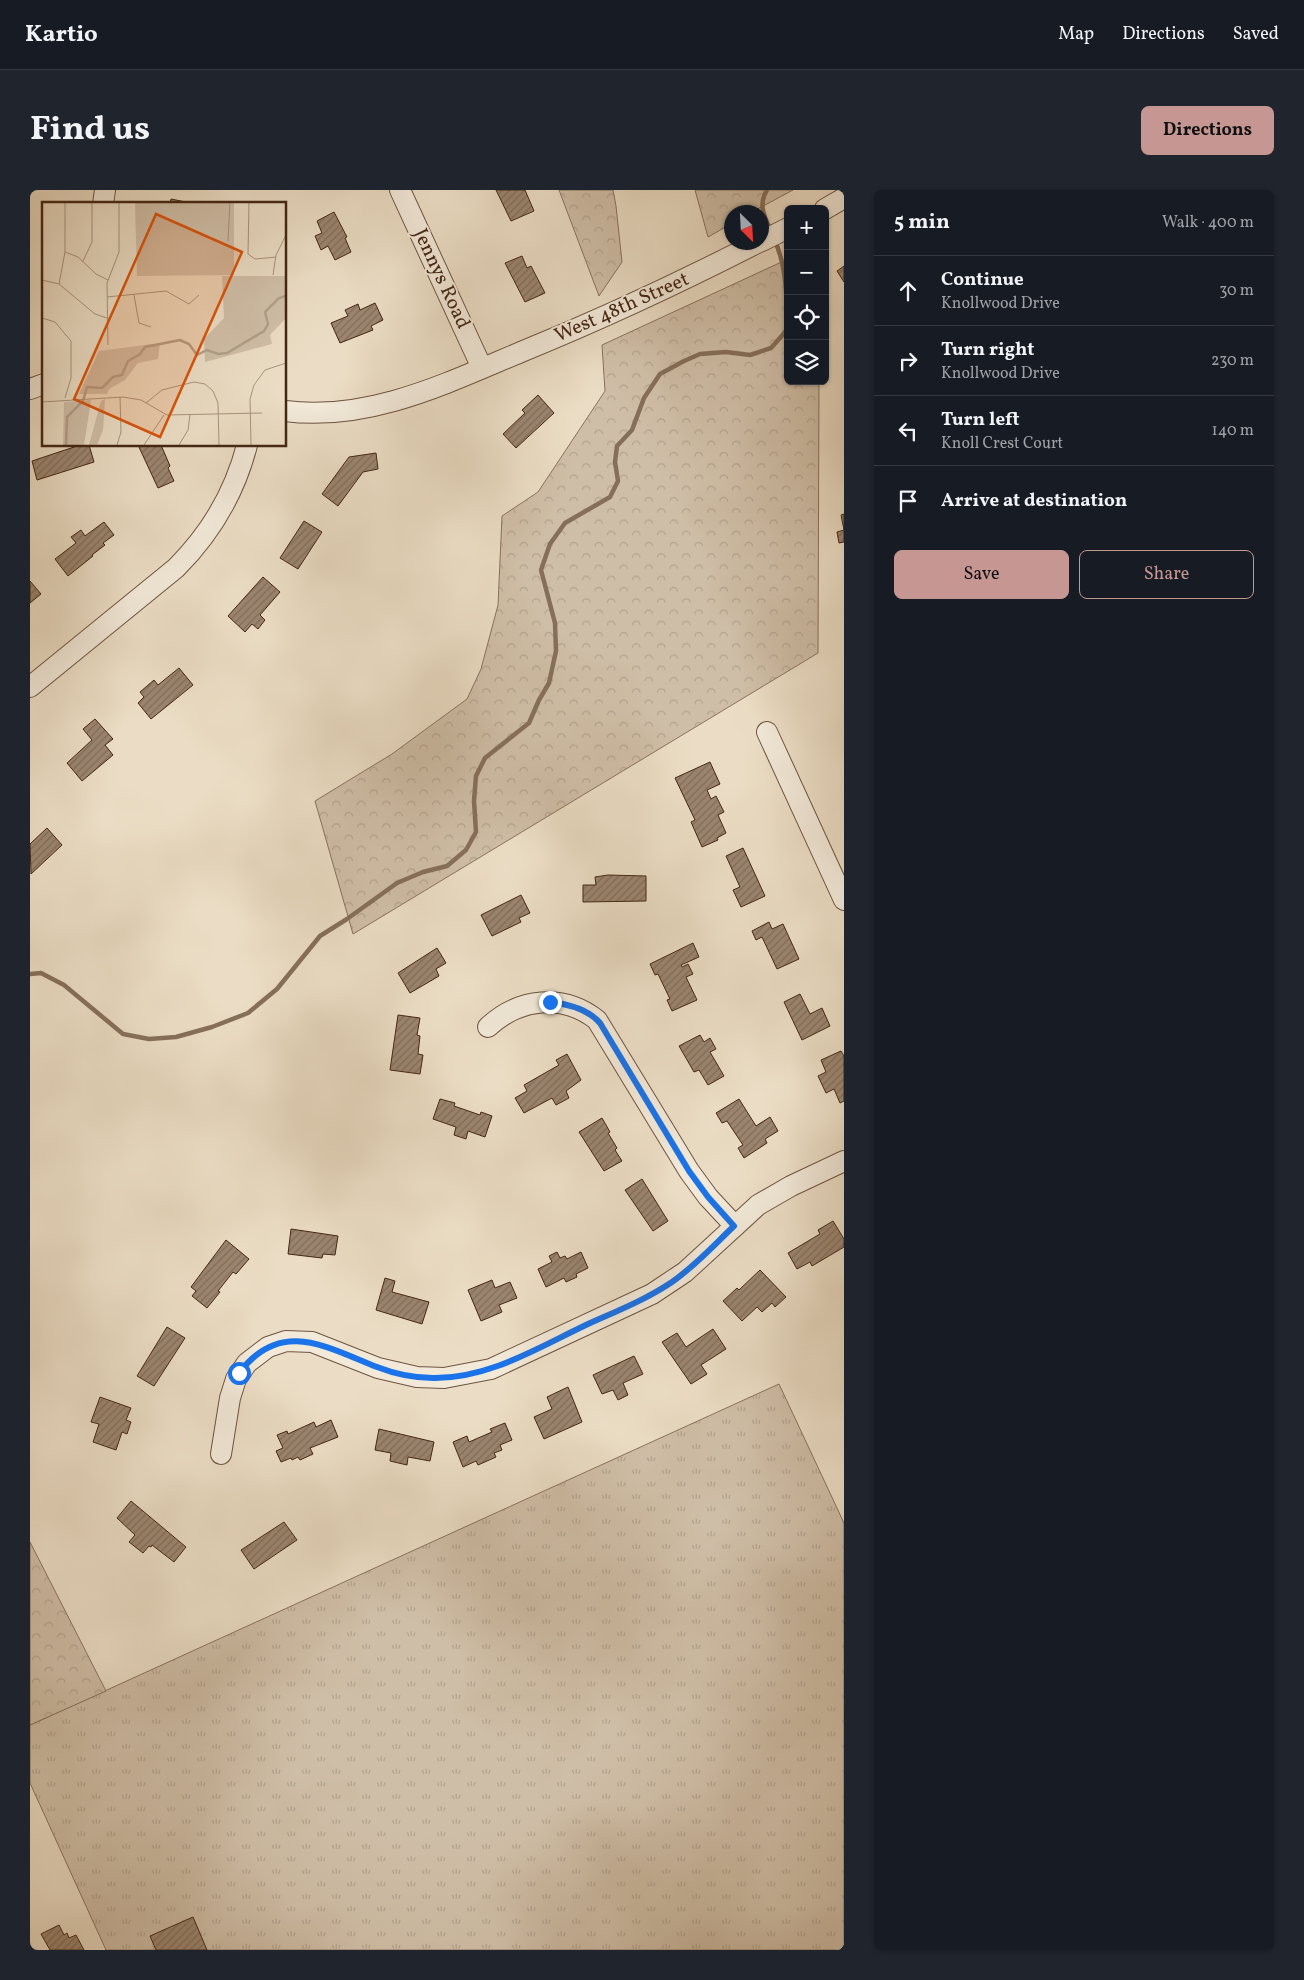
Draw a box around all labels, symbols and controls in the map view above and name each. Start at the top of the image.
text: Kartio [25,18,98,52]
text: Map [1058,22,1094,47]
text: Directions [1122,22,1205,47]
text: Saved [1233,22,1279,47]
text: Find us [30,106,150,154]
button: Directions [1141,106,1274,155]
inset map [42,202,286,446]
north arrow [724,205,769,250]
map controls [784,205,829,385]
button: + [784,205,829,250]
text: 5 min [894,208,950,237]
text: Walk · 400 m [1162,212,1254,234]
street label: Jennys Road [406,224,476,334]
button: − [784,250,829,295]
street label: West 48th Street [550,266,694,350]
text: Continue [941,267,1024,293]
icon: ahead [894,277,922,305]
text: 30 m [1219,280,1254,302]
text: Knollwood Drive [941,293,1060,315]
button: locate [784,295,829,340]
text: Turn right [941,337,1034,363]
button: layers [784,340,829,385]
icon: right [894,347,922,375]
text: 230 m [1211,350,1254,372]
text: Knollwood Drive [941,363,1060,385]
text: Turn left [941,407,1020,433]
icon: left [894,417,922,445]
text: 140 m [1212,420,1254,442]
text: Knoll Crest Court [941,433,1063,455]
icon: arrive [894,487,922,515]
text: Arrive at destination [941,488,1127,514]
button: Save [894,550,1069,599]
button: Share [1079,550,1254,599]
route end [539,991,562,1014]
route start [228,1362,251,1385]

